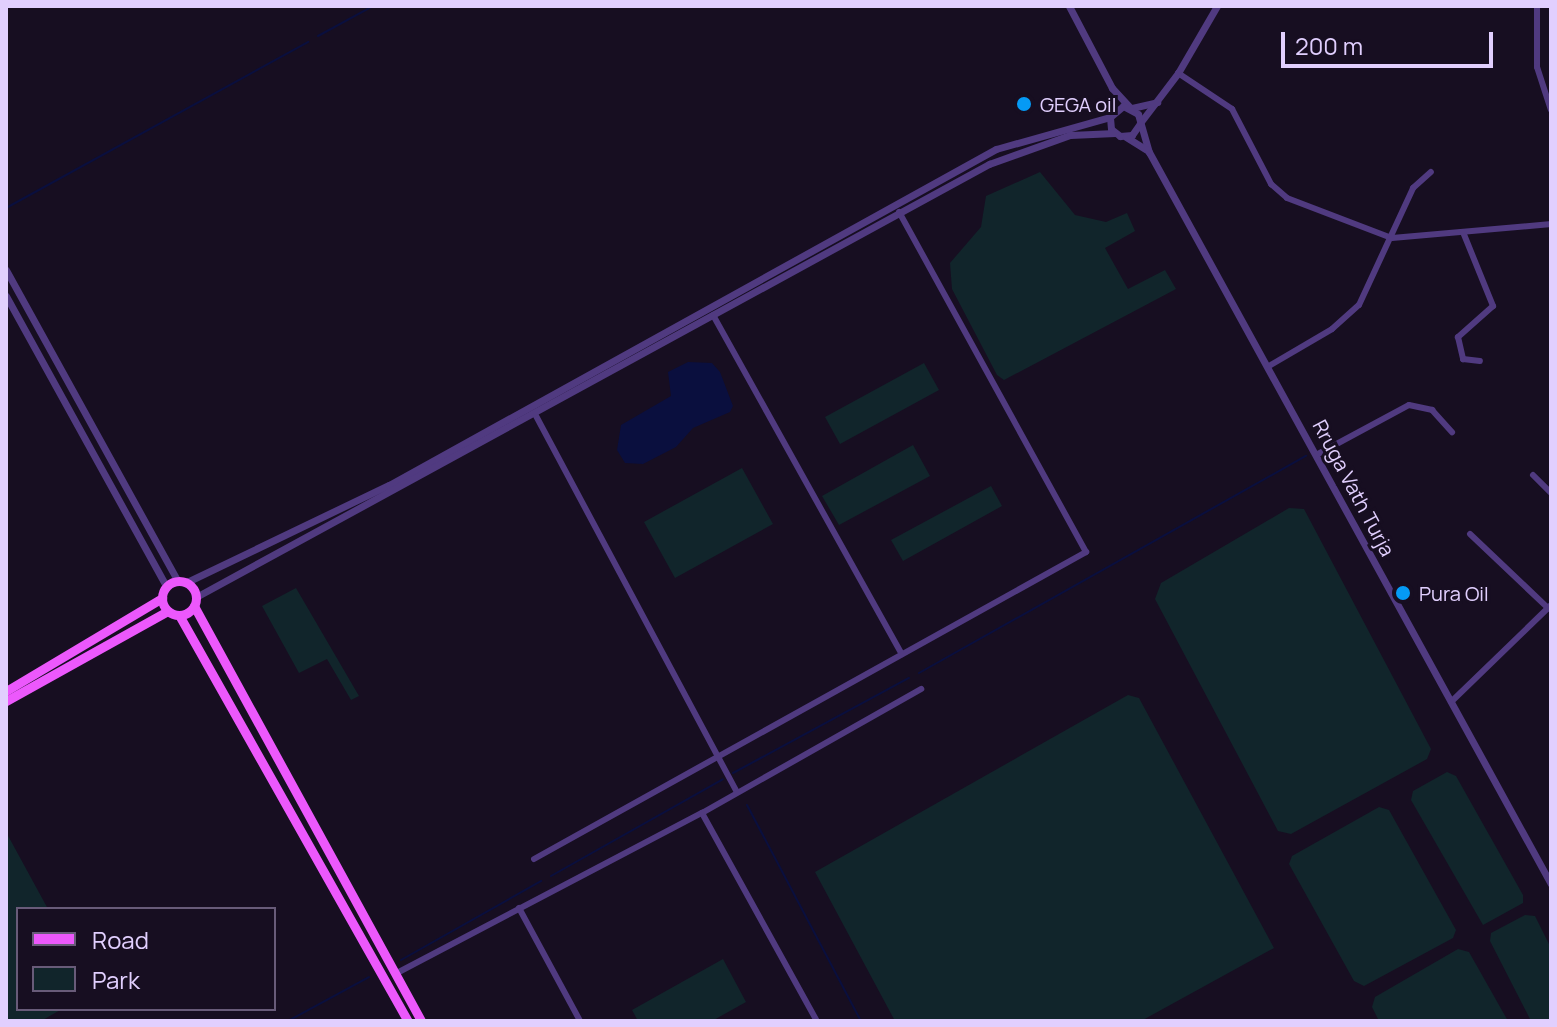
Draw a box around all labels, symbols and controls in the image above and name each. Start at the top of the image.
scale bar [1285,16,1497,66]
text: 200 m [1295,29,1363,62]
place label: GEGA oil [1040,92,1116,116]
marker: GEGA oil [1015,95,1033,113]
street label: Rruga Vath Turja [1308,416,1400,560]
place label: Pura Oil [1419,581,1489,605]
marker: Pura Oil [1394,584,1412,602]
legend [16,907,276,1011]
text: Road [92,923,149,956]
text: Park [92,963,140,996]

